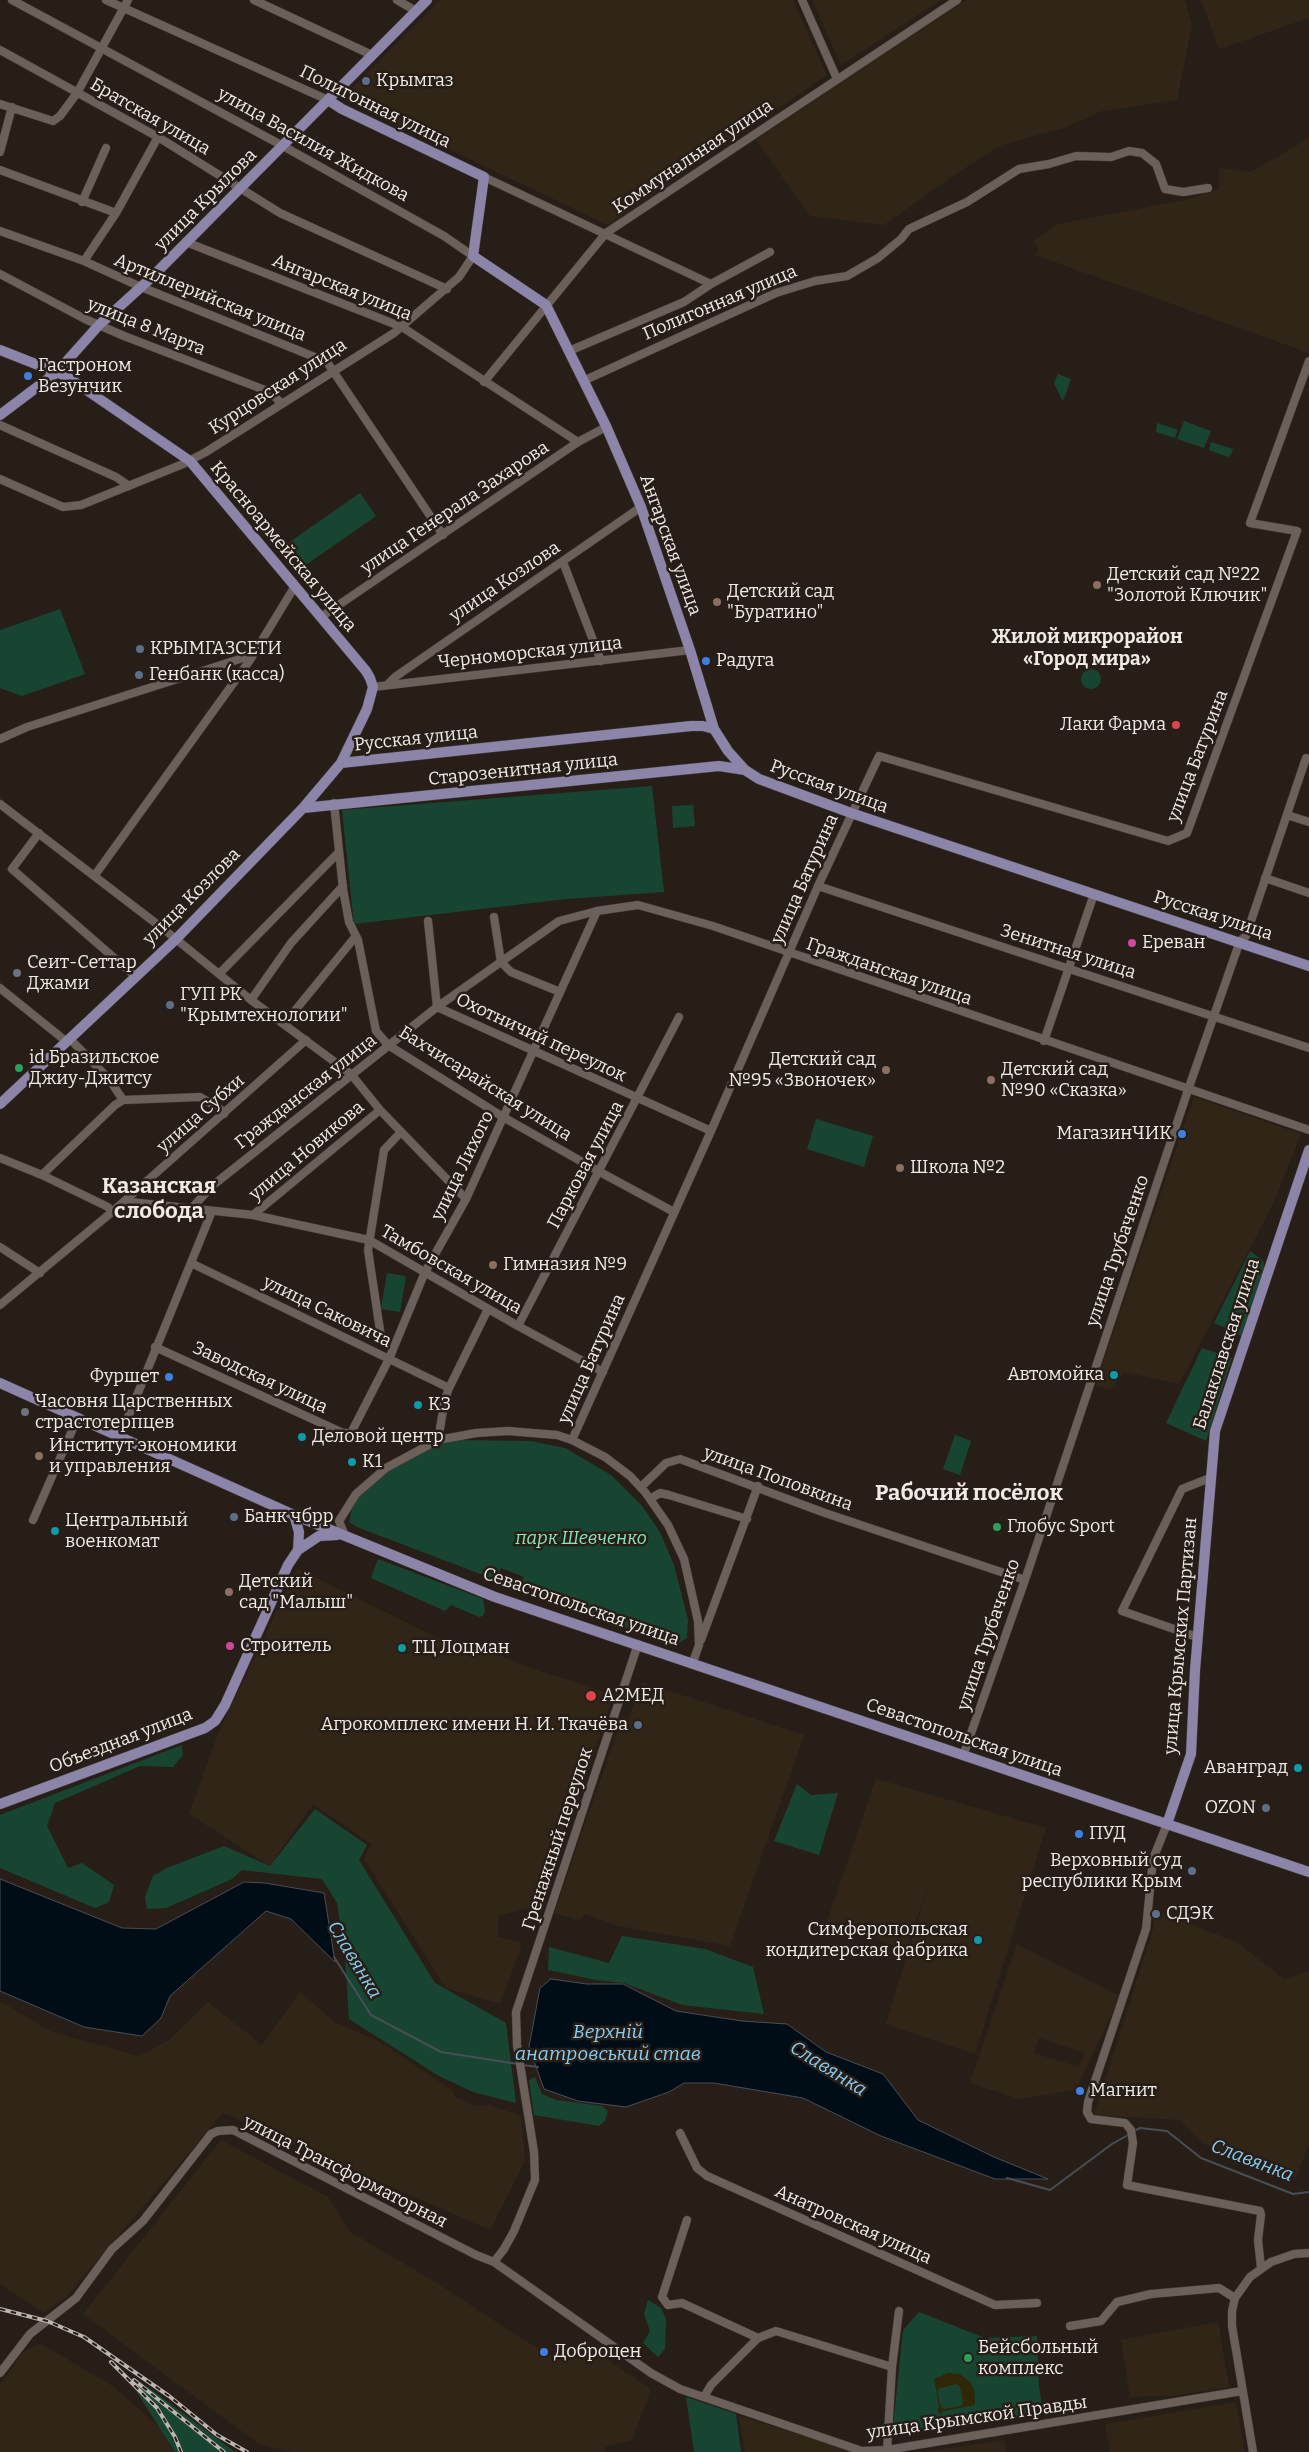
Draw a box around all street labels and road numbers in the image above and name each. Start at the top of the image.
street label: Полигонная улица [296,61,454,153]
street label: Братская улица [86,74,214,160]
street label: улица Василия Жидкова [213,83,413,207]
street label: Коммунальная улица [609,95,777,219]
street label: улица Крылова [151,145,261,255]
street label: Артиллерийская улица [111,250,309,346]
street label: Ангарская улица [269,250,415,326]
street label: Полигонная улица [640,261,800,345]
street label: улица 8 Марта [84,293,208,361]
street label: Курцовская улица [205,334,351,440]
street label: улица Генерала Захарова [357,437,553,579]
street label: Красноармейская улица [205,457,361,637]
street label: Ангарская улица [634,472,706,618]
street label: улица Козлова [446,537,564,627]
street label: Черноморская улица [437,633,623,673]
street label: улица Батурина [1163,687,1233,825]
street label: Русская улица [353,722,479,756]
street label: Старозенитная улица [427,749,619,791]
street label: Русская улица [767,756,891,818]
street label: улица Батурина [767,811,843,947]
street label: улица Козлова [139,844,245,950]
street label: Русская улица [1151,887,1275,945]
street label: Зенитная улица [998,920,1138,984]
street label: Гражданская улица [803,934,975,1010]
street label: Охотничий переулок [452,989,630,1087]
street label: Бахчисарайская улица [395,1022,575,1146]
street label: Гражданская улица [231,1030,381,1154]
street label: улица Субхи [153,1070,249,1158]
street label: улица Новикова [245,1097,369,1205]
street label: Парковая улица [543,1098,629,1232]
street label: улица Лихого [427,1108,499,1224]
street label: улица Трубаченко [1082,1172,1154,1330]
street label: Тамбовская улица [377,1221,525,1319]
street label: Балаклавская улица [1189,1256,1265,1432]
street label: улица Саковича [259,1271,395,1353]
street label: улица Батурина [554,1291,630,1427]
street label: Заводская улица [189,1337,331,1419]
street label: улица Поповкина [701,1442,855,1516]
street label: улица Крымских Партизан [1160,1517,1202,1755]
street label: улица Трубаченко [953,1556,1025,1714]
street label: Севастопольская улица [480,1563,682,1651]
street label: Севастопольская улица [863,1694,1065,1782]
street label: Объездная улица [46,1704,196,1778]
street label: Гренажный переулок [518,1745,598,1933]
street label: улица Трансформаторная [239,2111,451,2233]
street label: Анатровская улица [771,2181,935,2269]
street label: улица Крымской Правды [865,2392,1089,2444]

